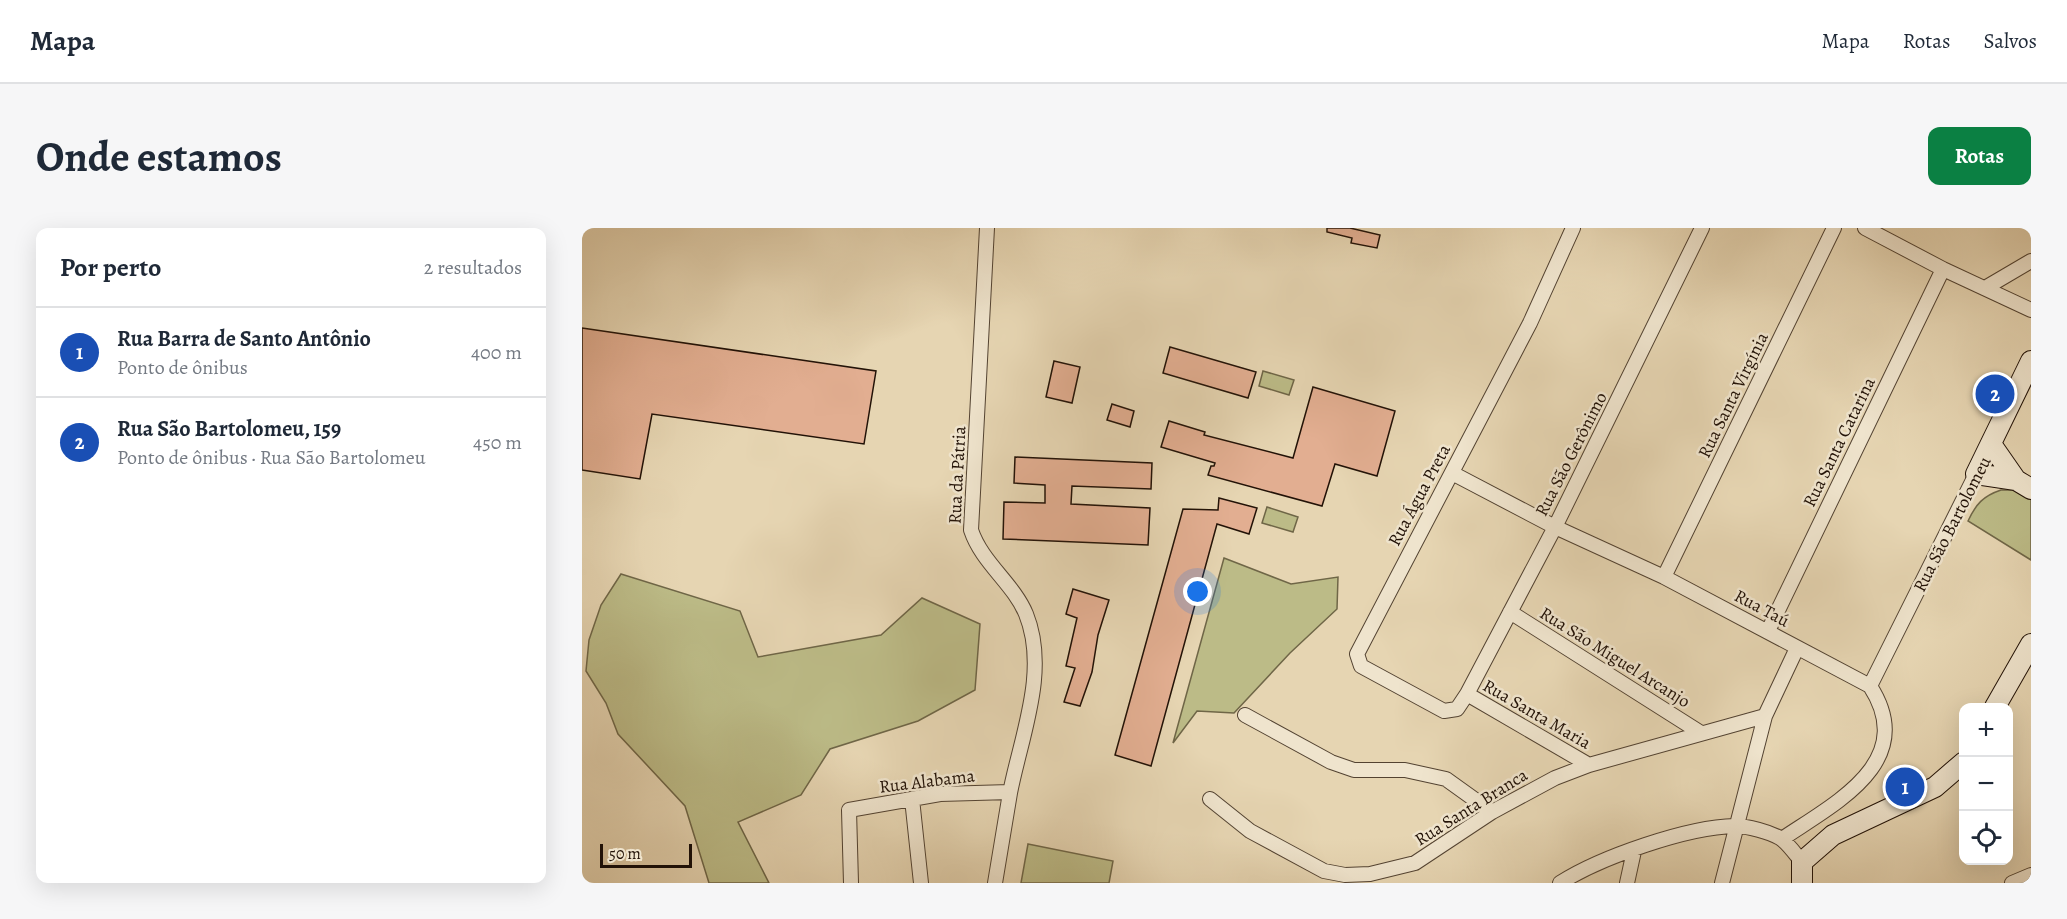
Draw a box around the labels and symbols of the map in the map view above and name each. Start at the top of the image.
street label: Rua Santa Virgínia [1692,328,1774,462]
pin: 2 [1976,372,2014,416]
street label: Rua Santa Catarina [1797,373,1881,511]
street label: Rua São Gerônimo [1529,388,1613,520]
street label: Rua da Pátria [942,425,972,525]
street label: Rua Água Preta [1382,439,1456,550]
street label: Rua São Bartolomeu [1907,452,1997,596]
your location [1183,577,1212,606]
street label: Rua Taú [1730,584,1794,633]
street label: Rua São Miguel Arcanjo [1535,601,1695,713]
street label: Rua Santa Maria [1478,673,1596,755]
street label: Rua Santa Branca [1410,762,1533,851]
street label: Rua Alabama [878,763,977,799]
pin: 1 [1886,764,1924,810]
scale bar [600,841,692,868]

